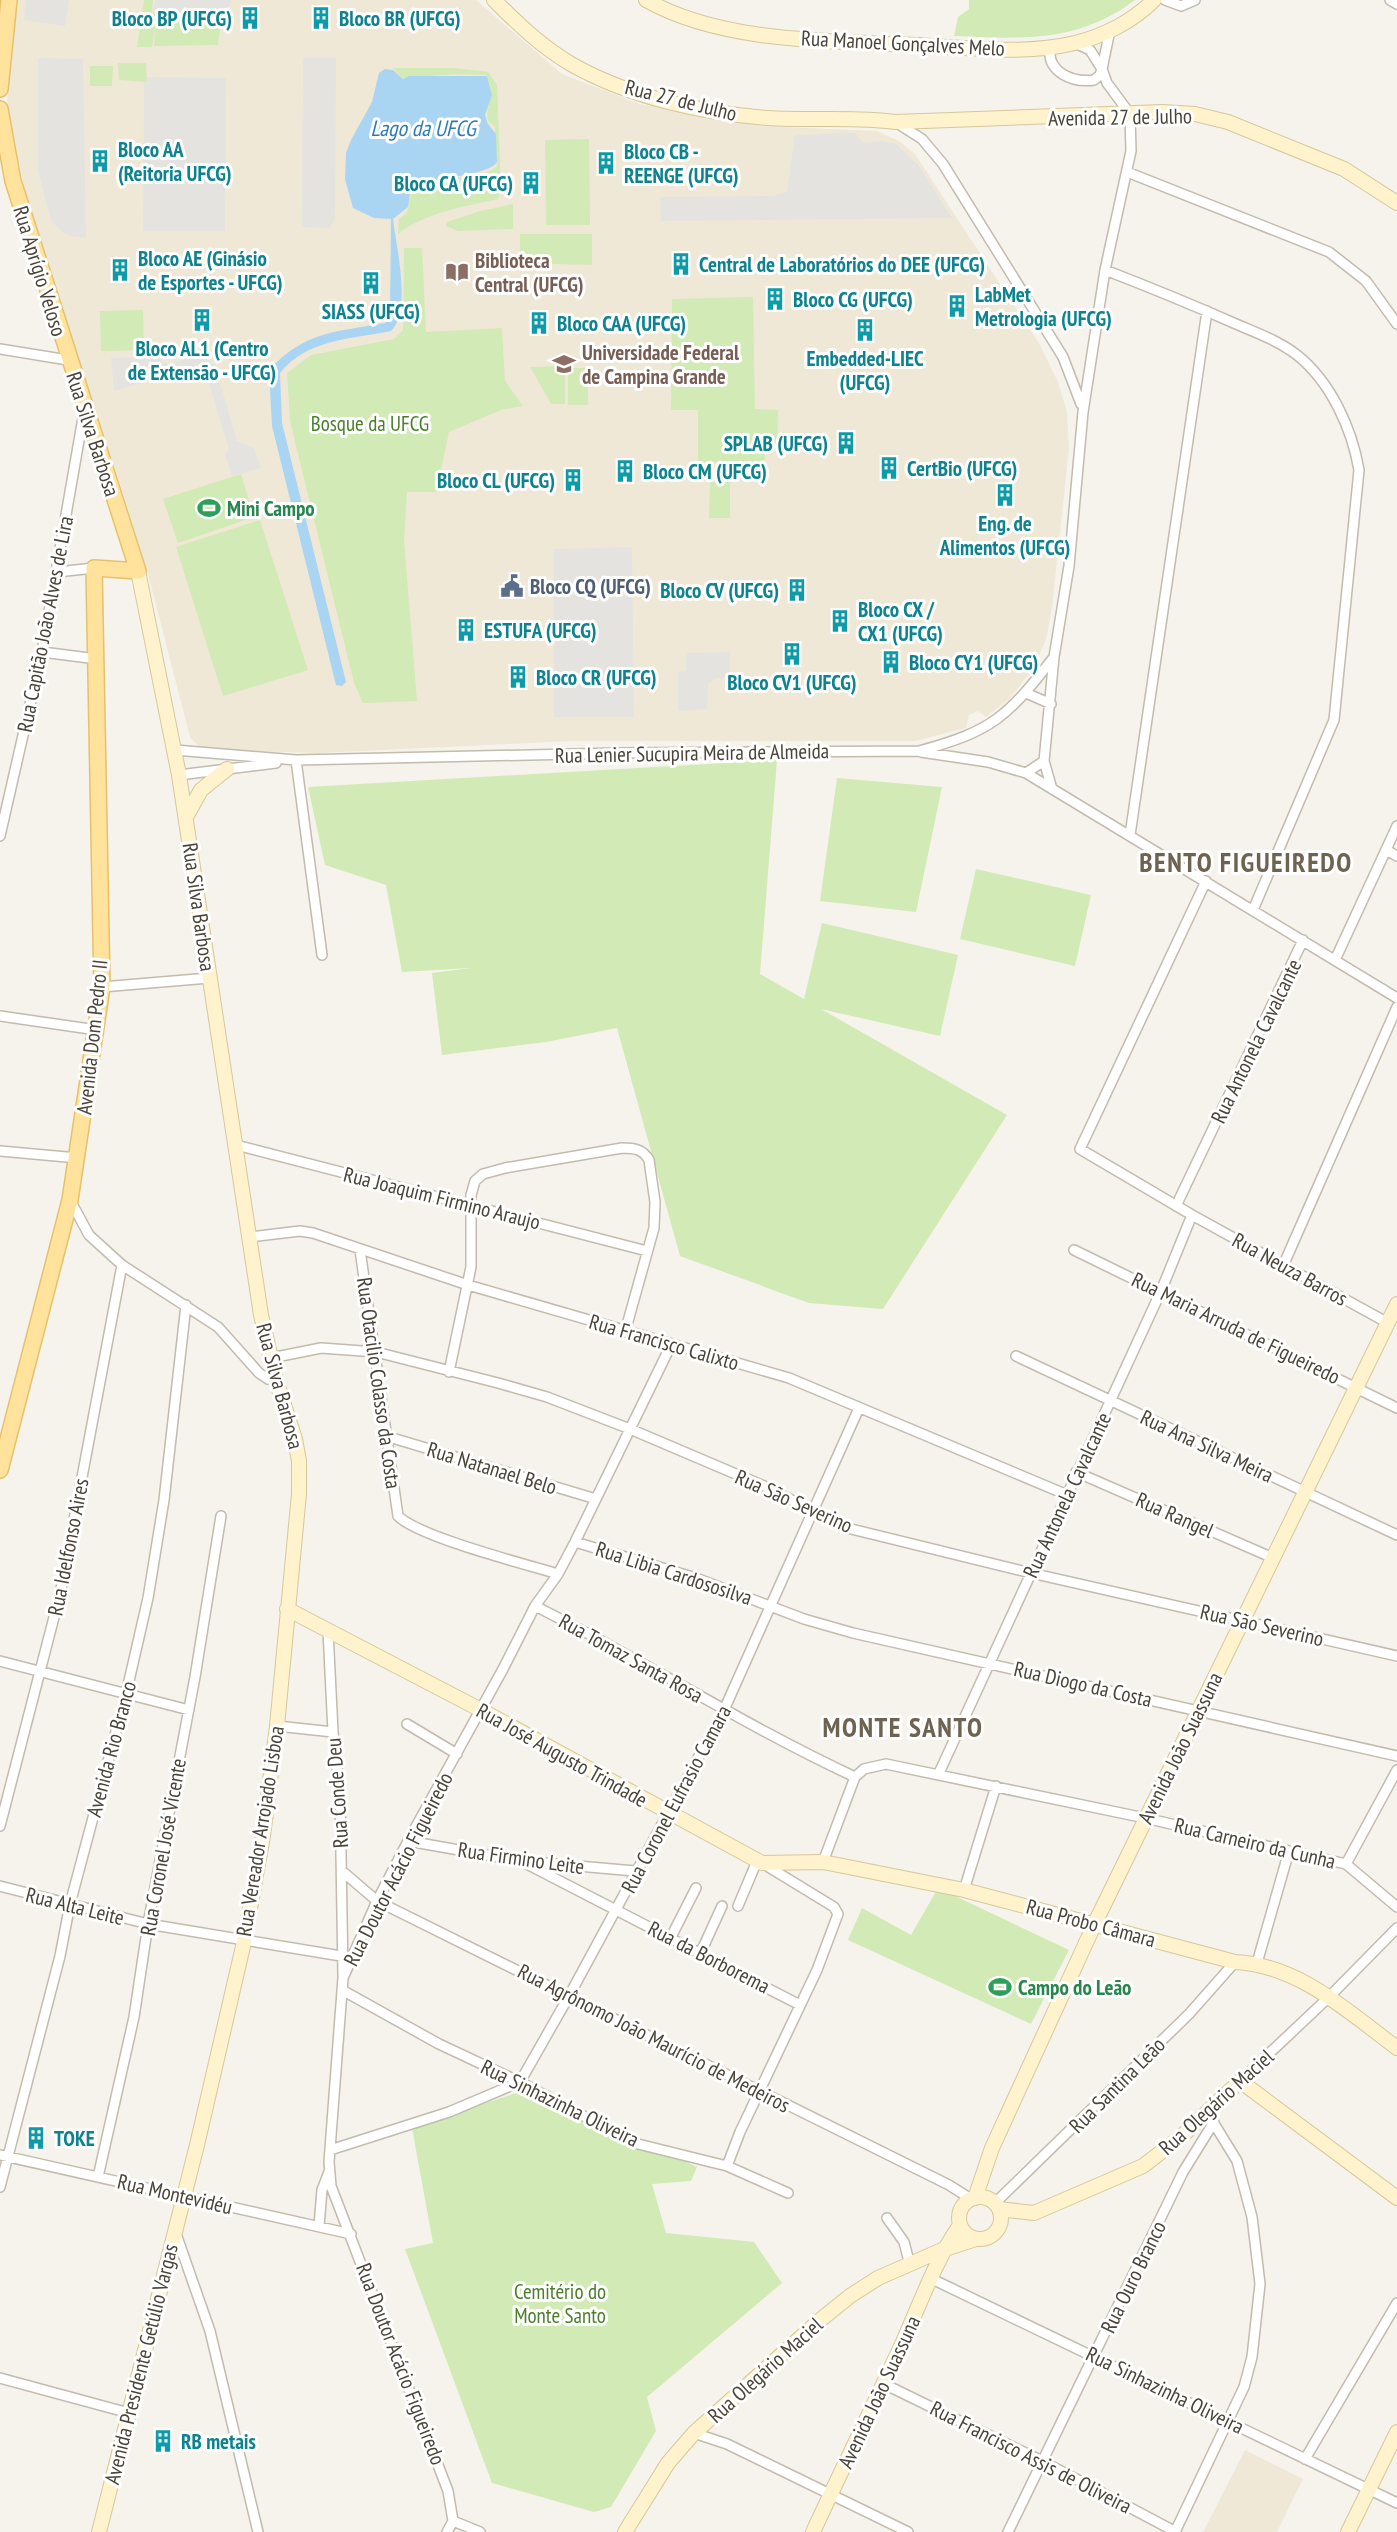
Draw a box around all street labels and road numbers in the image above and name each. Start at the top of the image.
street label: Rua Manoel Gonçalves Melo [800,24,1006,62]
street label: Rua 27 de Julho [622,73,740,127]
street label: Avenida 27 de Julho [1048,102,1192,132]
street label: Rua Aprígio Veloso [7,202,73,340]
street label: Rua Silva Barbosa [60,368,126,500]
street label: Rua Capitão João Alves de Lira [11,514,79,734]
street label: Rua Lenier Sucupira Meira de Almeida [555,737,829,769]
street label: Rua Silva Barbosa [177,841,221,973]
street label: Rua Antonela Cavalcante [1205,954,1307,1128]
street label: Avenida Dom Pedro II [70,958,114,1116]
street label: Rua Joaquim Firmino Araujo [341,1161,543,1235]
street label: Rua Neuza Barros [1228,1226,1352,1312]
street label: Rua Maria Arruda de Figueiredo [1127,1266,1345,1390]
street label: Rua Otacilio Colasso da Costa [351,1276,407,1490]
street label: Rua Francisco Calixto [586,1308,742,1376]
street label: Rua Silva Barbosa [250,1320,310,1452]
street label: Rua Ana Silva Meira [1136,1403,1278,1489]
street label: Rua Antonela Cavalcante [1017,1408,1117,1582]
street label: Rua Natanael Belo [424,1435,560,1501]
street label: Rua São Severino [731,1463,857,1539]
street label: Rua Idelfonso Aires [41,1476,95,1618]
street label: Rua Rangel [1132,1486,1218,1544]
street label: Rua Libia Cardososilva [592,1535,756,1611]
street label: Rua São Severino [1198,1598,1326,1652]
street label: Rua Tomaz Santa Rosa [554,1607,708,1709]
street label: Rua Diogo da Costa [1011,1655,1155,1713]
street label: Avenida João Suassuna [1132,1668,1228,1828]
street label: Avenida Rio Branco [80,1678,142,1820]
street label: Rua José Augusto Trindade [472,1697,652,1813]
street label: Rua Coronel Eufrasio Camara [615,1700,737,1898]
street label: Rua Vereador Arrojado Lisboa [230,1724,290,1938]
street label: Rua Conde Deu [320,1737,354,1849]
street label: Rua Coronel José Vicente [134,1756,192,1938]
street label: Rua Doutor Acácio Figueiredo [337,1768,459,1970]
street label: Rua Carneiro da Cunha [1172,1811,1338,1875]
street label: Rua Firmino Leite [456,1836,586,1880]
street label: Rua Alta Leite [23,1881,127,1931]
street label: Rua Probo Câmara [1023,1893,1159,1953]
street label: Rua da Borborema [643,1915,775,1999]
street label: Rua Agrônomo João Maurício de Medeiros [513,1957,795,2119]
street label: Rua Santina Leão [1063,2031,1171,2139]
street label: Rua Olegário Maciel [1153,2043,1279,2161]
street label: Rua Sinhazinha Oliveira [477,2053,643,2153]
street label: Rua Montevidéu [115,2168,235,2220]
street label: Rua Ouro Branco [1094,2217,1172,2337]
street label: Avenida Presidente Getúlio Vargas [98,2241,184,2487]
street label: Rua Doutor Acácio Figueiredo [350,2259,452,2469]
street label: Rua Olegário Maciel [702,2311,828,2429]
street label: Avenida João Suassuna [832,2311,926,2473]
street label: Rua Sinhazinha Oliveira [1082,2340,1248,2440]
street label: Rua Francisco Assis de Oliveira [926,2395,1136,2519]

